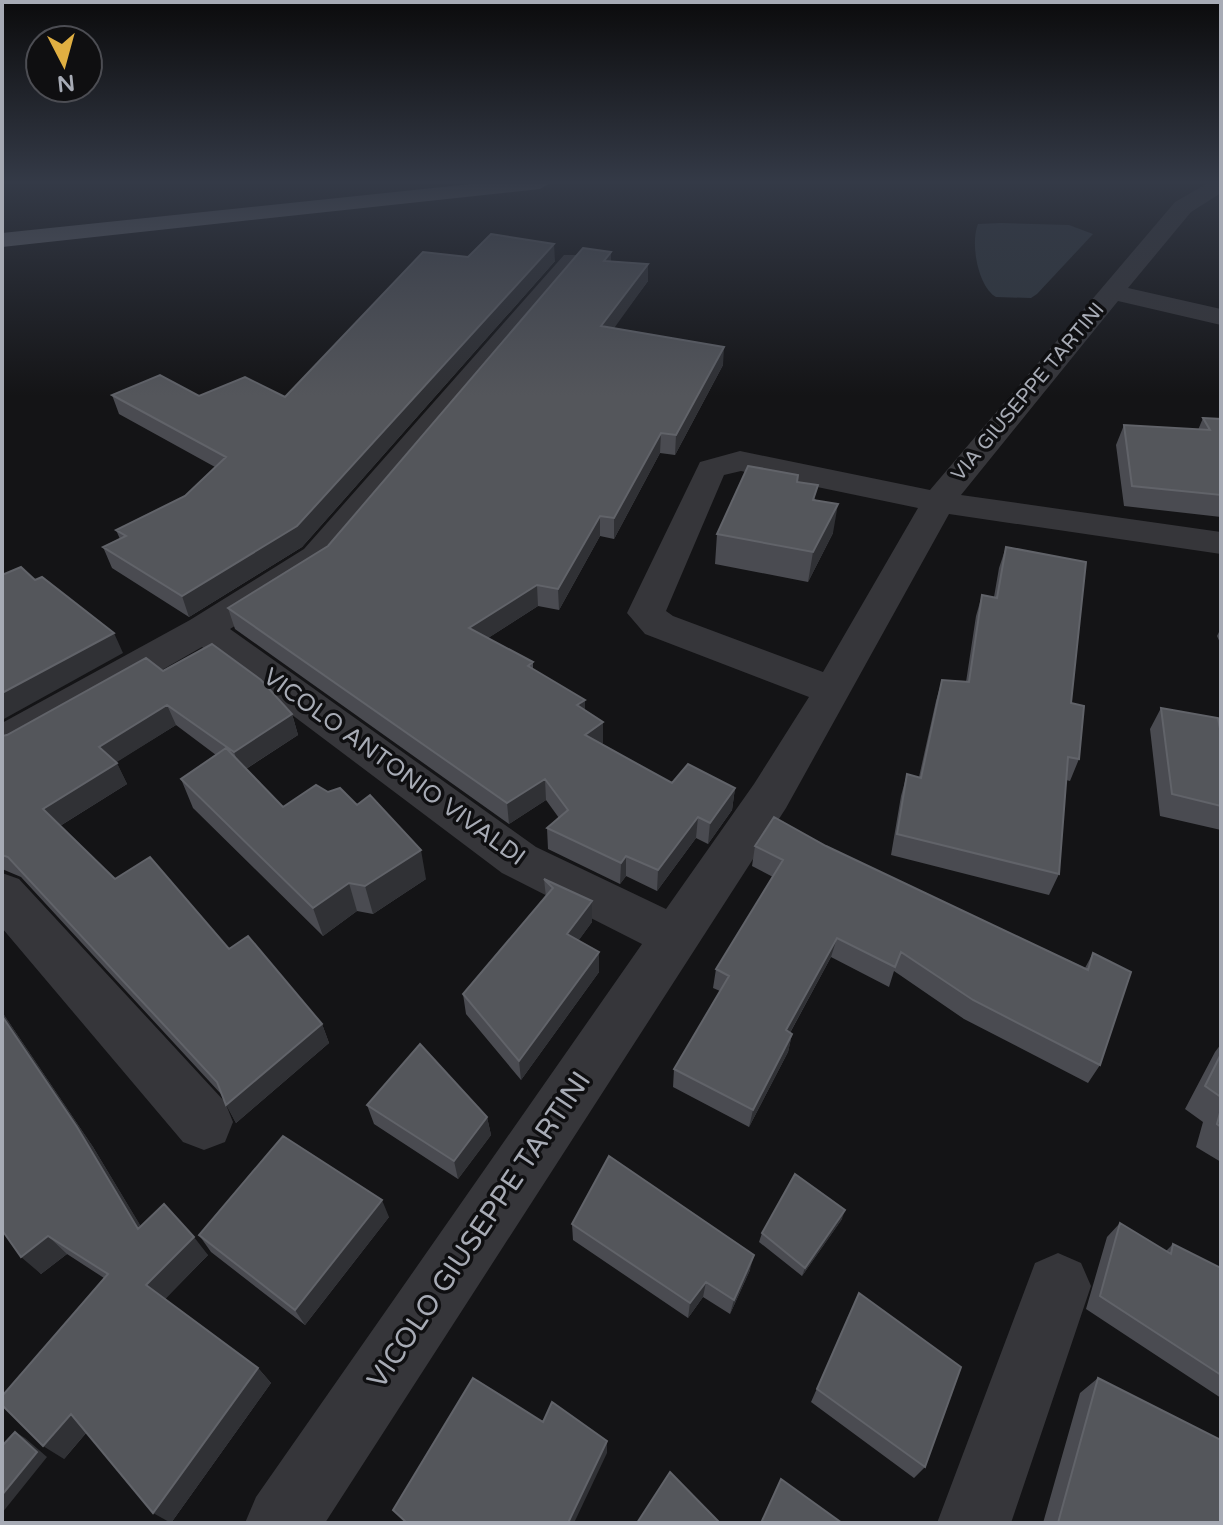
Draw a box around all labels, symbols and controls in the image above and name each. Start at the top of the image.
north arrow [24,24,104,104]
text: N [56,69,76,97]
street label: VIA GIUSEPPE TARTINI [946,298,1110,486]
street label: VICOLO ANTONIO VIVALDI [257,662,531,872]
street label: VICOLO GIUSEPPE TARTINI [360,1065,598,1395]

